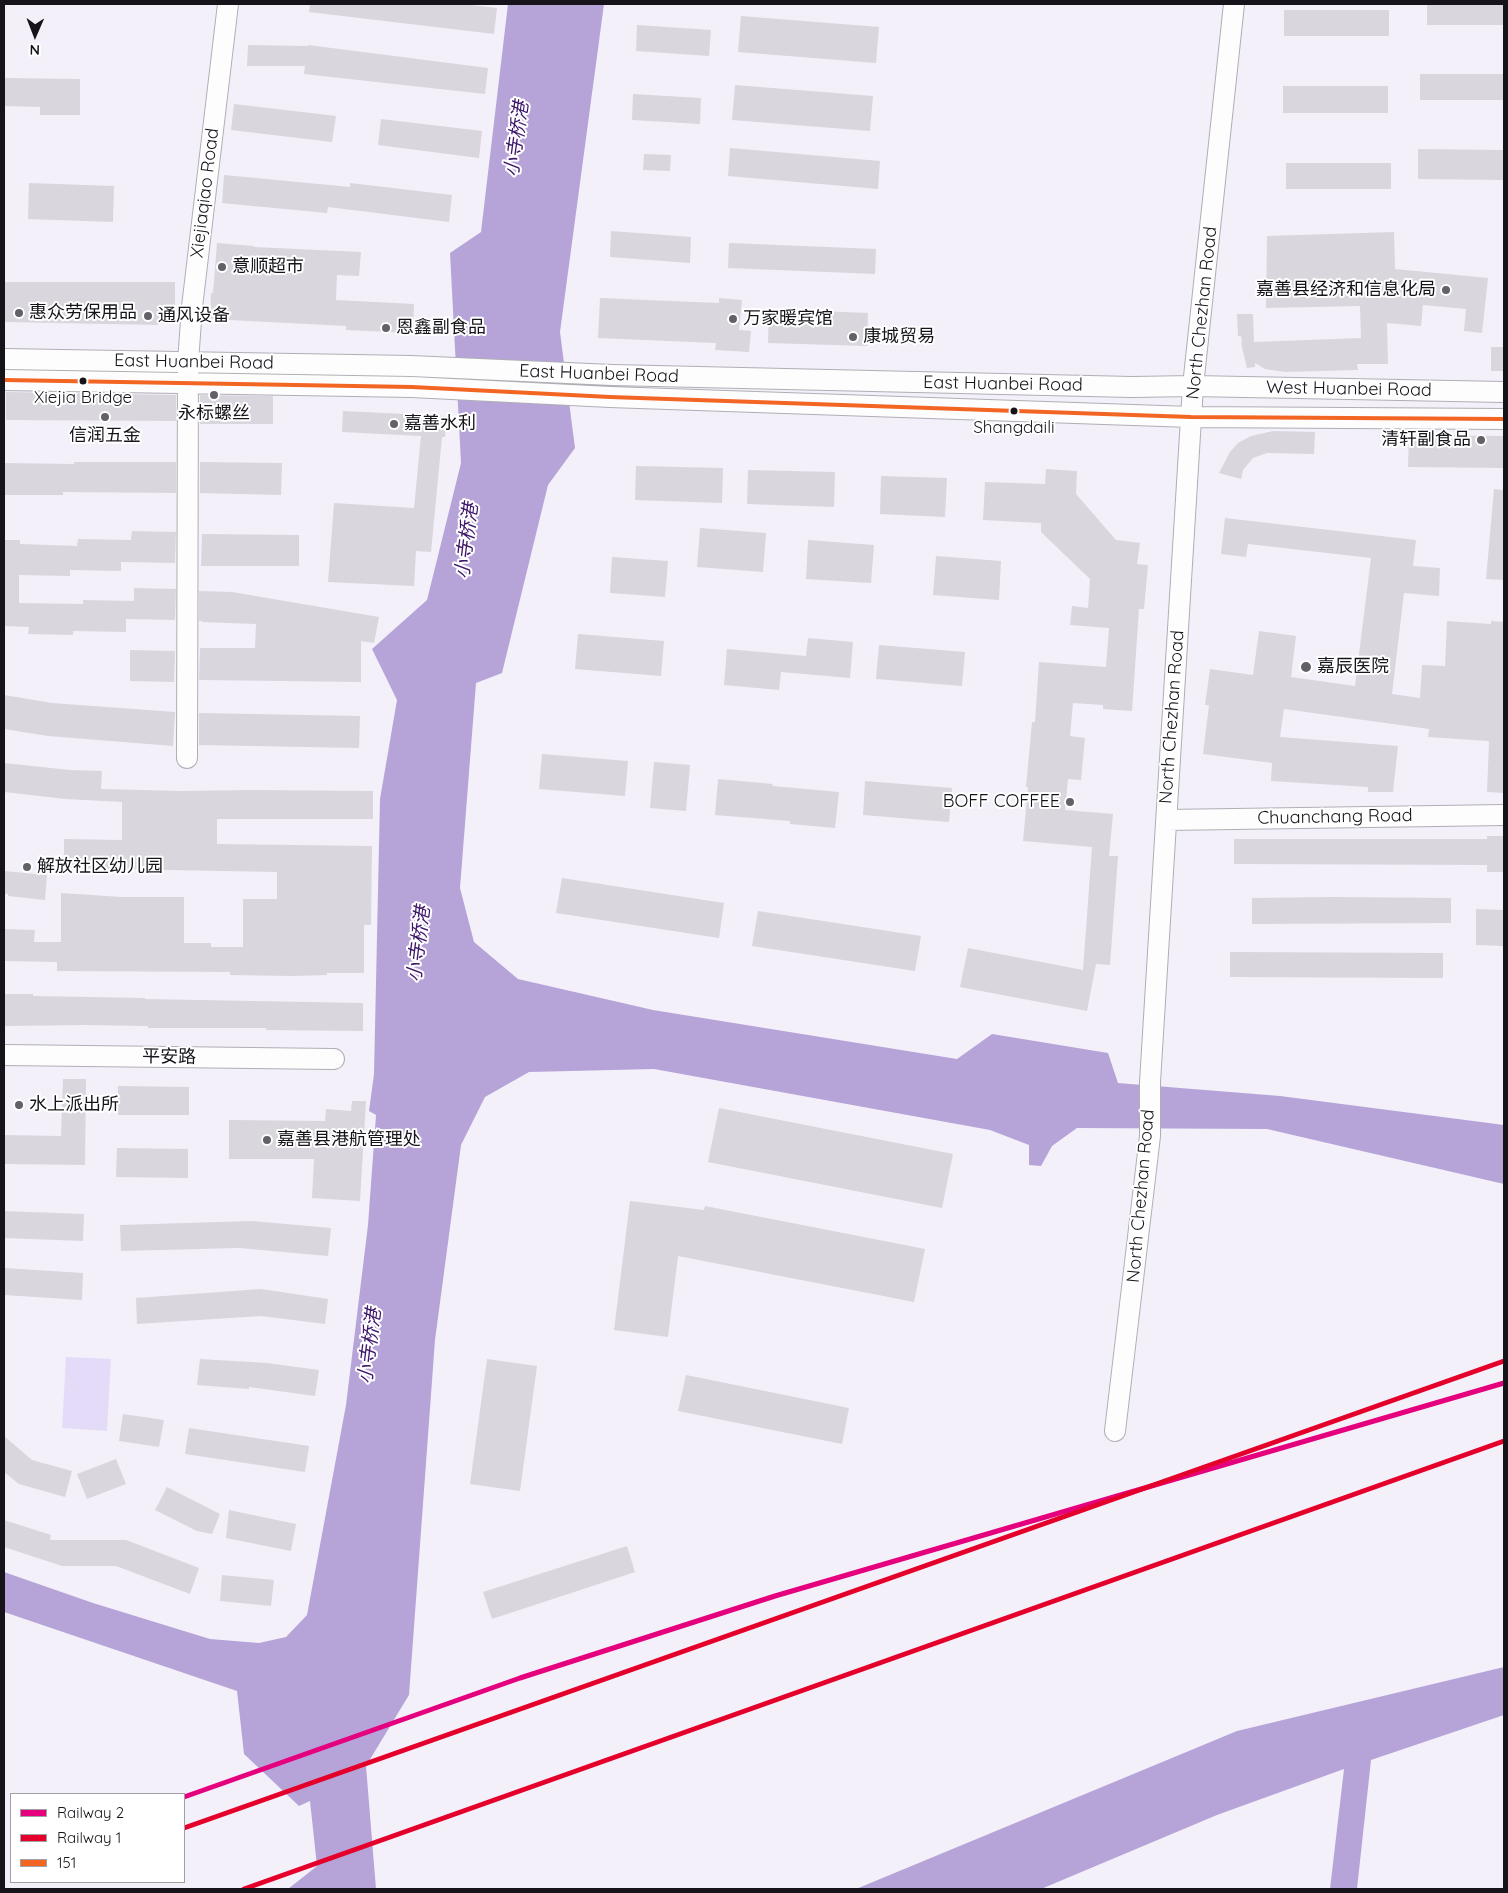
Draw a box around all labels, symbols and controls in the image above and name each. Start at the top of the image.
north arrow [10,10,60,60]
text: N [29,41,40,59]
water label: 小寺桥港 [500,100,534,178]
street label: Xiejiaqiao Road [186,127,224,259]
street label: North Chezhan Road [1182,225,1222,401]
place label: 意顺超市 [232,256,304,278]
marker: 意顺超市 [216,261,228,273]
place label: 嘉善县经济和信息化局 [1256,279,1436,301]
marker: 嘉善县经济和信息化局 [1440,284,1452,296]
place label: 惠众劳保用品 [29,302,137,324]
place label: 通风设备 [158,305,230,327]
marker: 惠众劳保用品 [13,307,25,319]
place label: 万家暖宾馆 [743,308,833,330]
marker: 通风设备 [142,310,154,322]
marker: 万家暖宾馆 [727,313,739,325]
place label: 恩鑫副食品 [396,317,486,339]
marker: 恩鑫副食品 [380,322,392,334]
place label: 康城贸易 [863,326,935,348]
marker: 康城贸易 [847,331,859,343]
street label: East Huanbei Road [114,350,274,374]
street label: East Huanbei Road [519,360,679,388]
street label: East Huanbei Road [923,372,1083,396]
marker: Xiejia Bridge [78,376,88,386]
street label: West Huanbei Road [1266,377,1432,401]
place label: Xiejia Bridge [34,388,132,408]
marker: 永标螺丝 [208,389,220,401]
place label: 永标螺丝 [178,403,250,425]
marker: Shangdaili [1009,406,1019,416]
marker: 信润五金 [99,411,111,423]
place label: 嘉善水利 [404,413,476,435]
marker: 嘉善水利 [388,418,400,430]
place label: Shangdaili [973,418,1055,438]
place label: 信润五金 [69,425,141,447]
place label: 清轩副食品 [1381,429,1471,451]
marker: 清轩副食品 [1475,434,1487,446]
water label: 小寺桥港 [451,502,483,580]
street label: North Chezhan Road [1155,629,1189,805]
place label: 嘉辰医院 [1317,656,1389,678]
marker: 嘉辰医院 [1299,660,1313,674]
place label: BOFF COFFEE [943,791,1060,813]
marker: BOFF COFFEE [1064,796,1076,808]
street label: Chuanchang Road [1257,805,1413,829]
place label: 解放社区幼儿园 [37,856,163,878]
marker: 解放社区幼儿园 [21,861,33,873]
water label: 小寺桥港 [403,905,435,983]
street label: 平安路 [142,1046,196,1068]
place label: 水上派出所 [29,1094,119,1116]
marker: 水上派出所 [13,1099,25,1111]
street label: North Chezhan Road [1123,1108,1159,1284]
place label: 嘉善县港航管理处 [277,1129,421,1151]
marker: 嘉善县港航管理处 [261,1134,273,1146]
water label: 小寺桥港 [354,1307,386,1385]
legend [10,1793,185,1883]
text: Railway 2 [57,1803,124,1822]
text: Railway 1 [57,1828,121,1847]
text: 151 [57,1853,76,1872]

